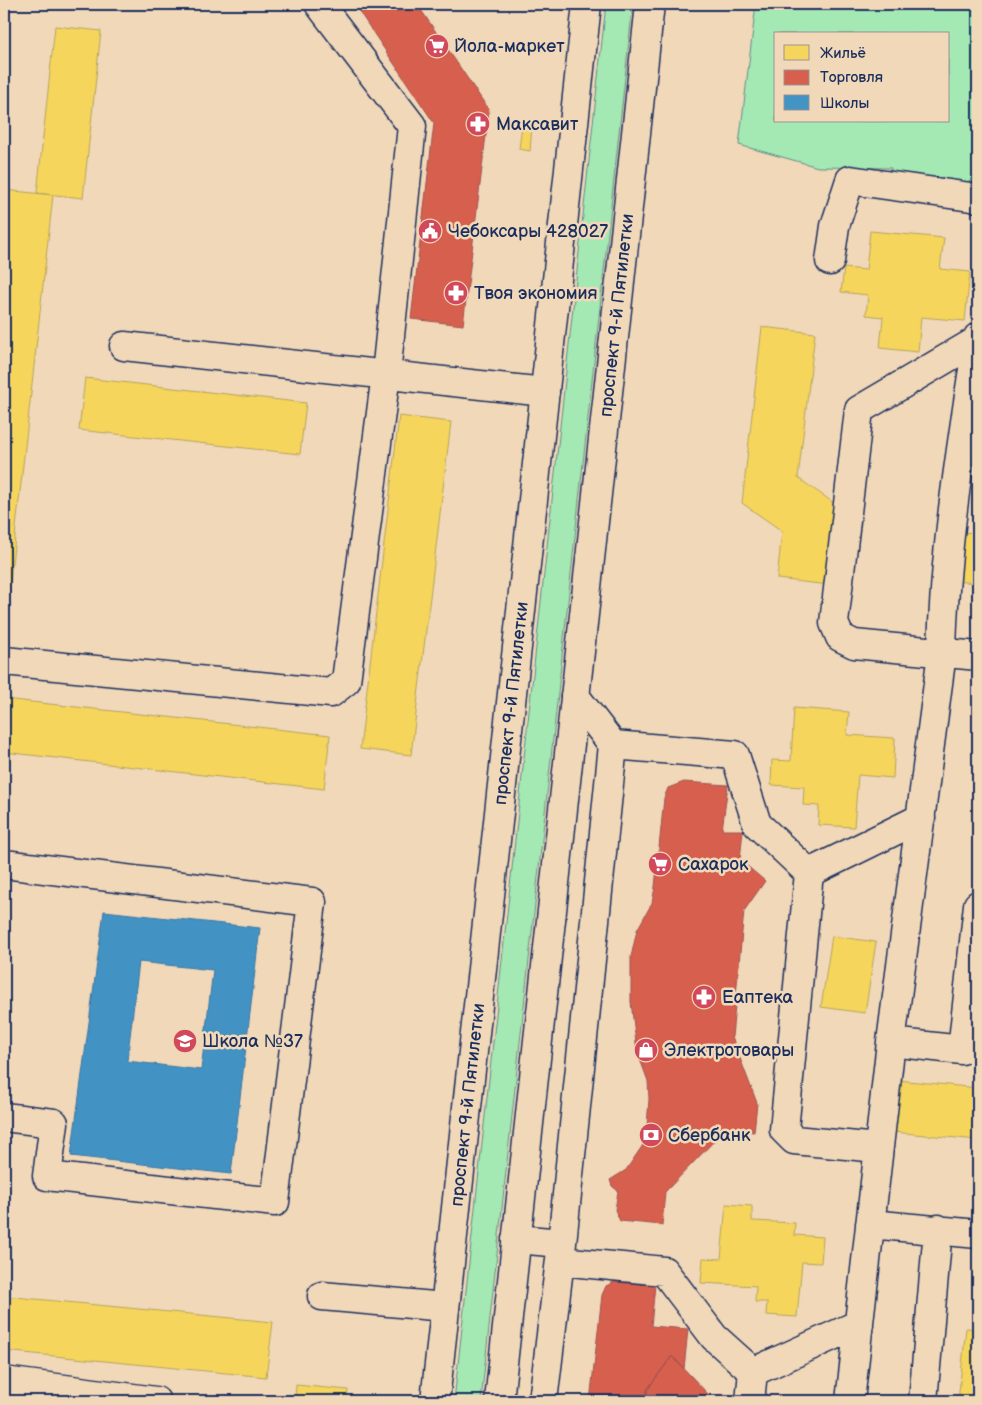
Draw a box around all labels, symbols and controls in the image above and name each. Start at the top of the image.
legend [774,32,950,122]
supermarket icon: Йола-маркет [424,33,450,59]
place label: Йола-маркет [454,36,565,57]
text: Жильё [820,44,866,63]
text: Торговля [820,68,883,87]
text: Школы [820,94,869,113]
pharmacy icon: Максавит [465,111,491,137]
place label: Максавит [496,114,579,135]
street label: проспект 9-й Пятилетки [595,213,638,418]
public building icon: Чебоксары 428027 [417,218,443,244]
place label: Чебоксары 428027 [448,221,608,242]
pharmacy icon: Твоя экономия [443,280,469,306]
place label: Твоя экономия [474,283,598,304]
street label: проспект 9-й Пятилетки [490,600,533,806]
supermarket icon: Сахарок [647,851,673,877]
place label: Сахарок [678,854,749,875]
pharmacy icon: Еаптека [691,984,717,1010]
place label: Еаптека [722,987,793,1008]
street label: проспект 9-й Пятилетки [446,1002,489,1208]
school or university icon: Школа №37 [172,1028,198,1054]
place label: Школа №37 [202,1031,303,1052]
shop icon: Электротовары [633,1037,659,1063]
place label: Электротовары [664,1040,794,1061]
bank icon: Сбербанк [638,1122,664,1148]
place label: Сбербанк [668,1125,751,1146]

